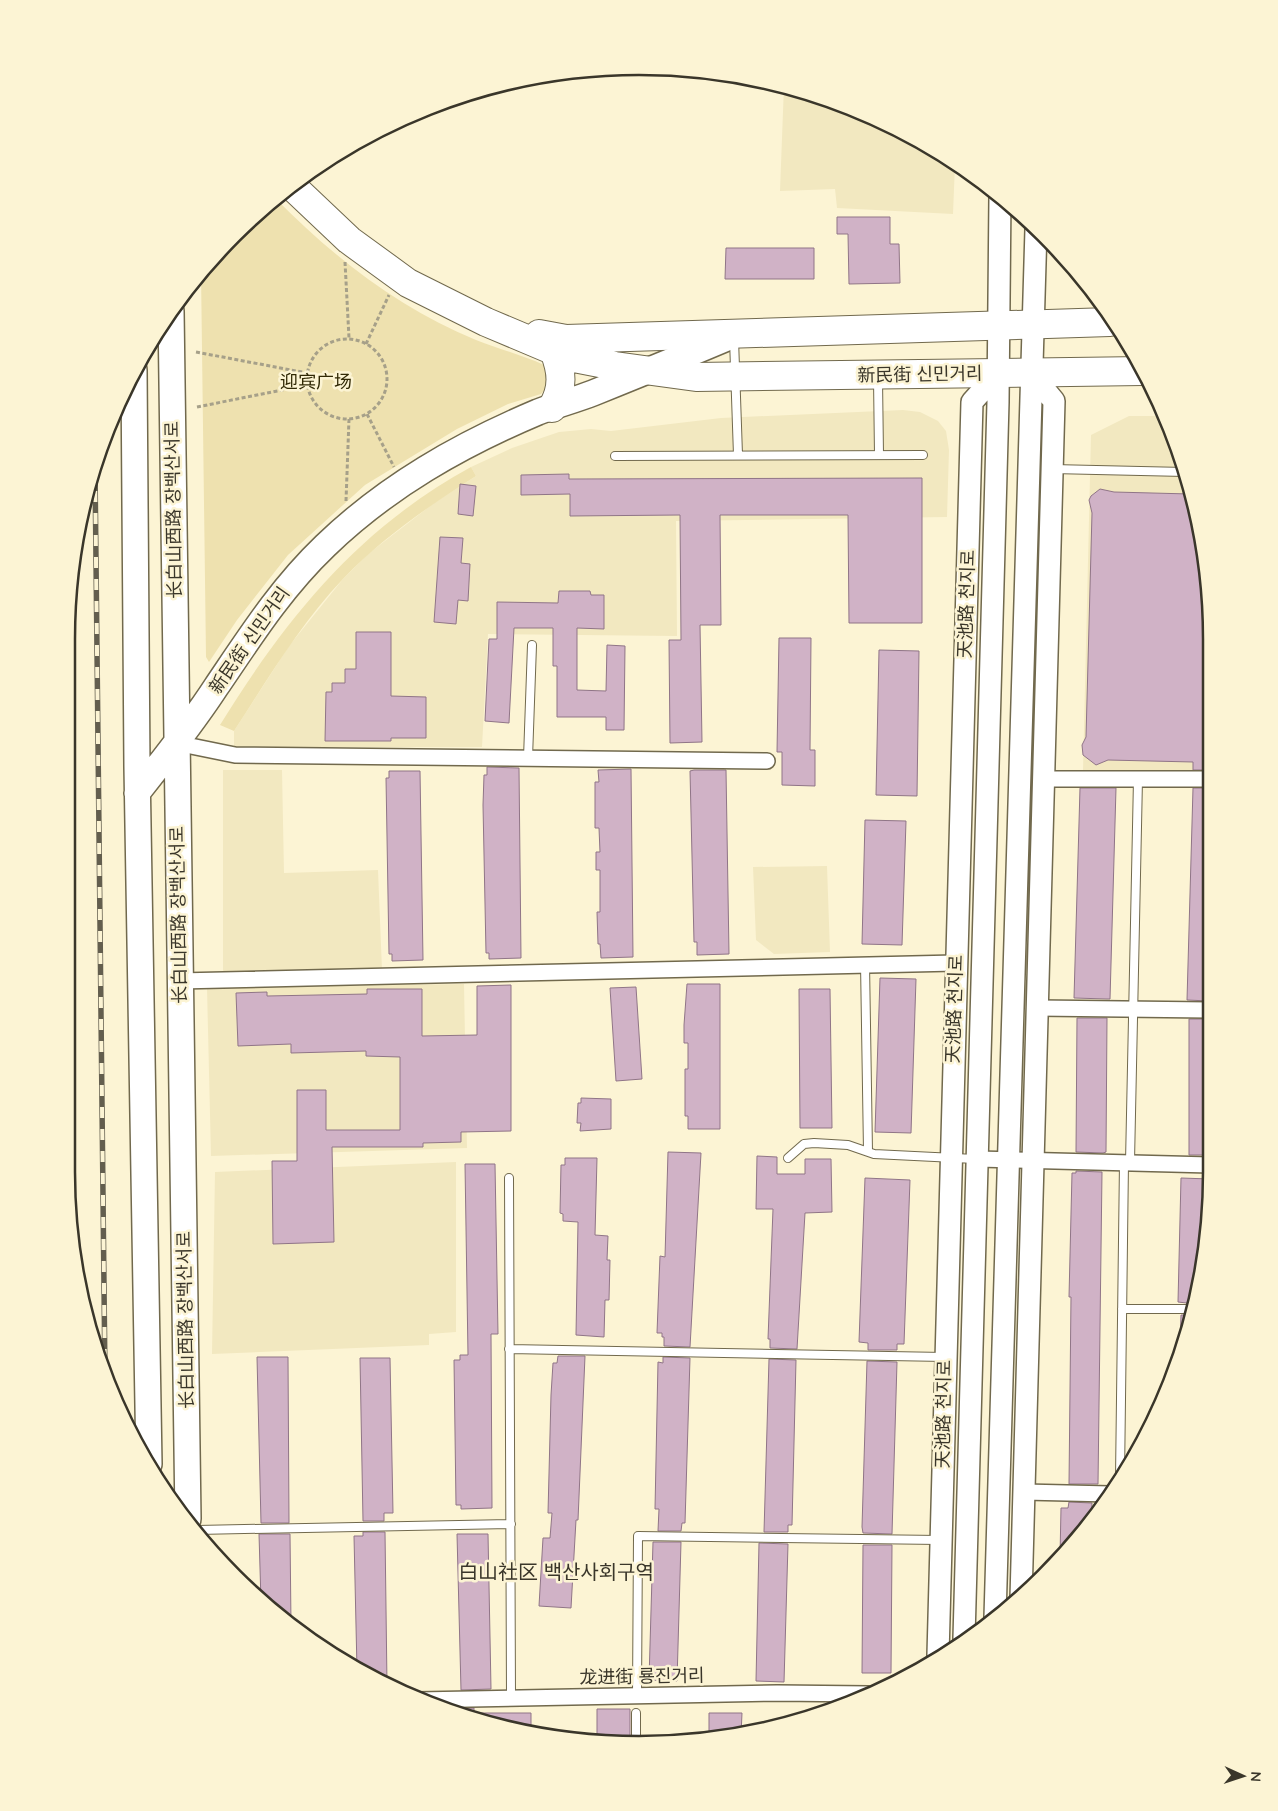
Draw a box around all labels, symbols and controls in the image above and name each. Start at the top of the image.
street label: 新民街 신민거리 [857,361,983,387]
park label: 迎宾广场 [280,370,352,393]
street label: 长白山西路 장백산서로 [160,421,186,599]
street label: 天池路 천지로 [953,549,979,659]
street label: 新民街 신민거리 [204,582,294,698]
street label: 长白山西路 장백산서로 [165,826,191,1004]
street label: 天池路 천지로 [941,954,967,1064]
street label: 长白山西路 장백산서로 [172,1231,198,1409]
street label: 天池路 천지로 [931,1360,955,1468]
district label: 白山社区 백산사회구역 [458,1559,654,1584]
street label: 龙进街 룡진거리 [579,1663,705,1689]
north arrow [1218,1751,1268,1801]
text: N [1247,1771,1265,1782]

